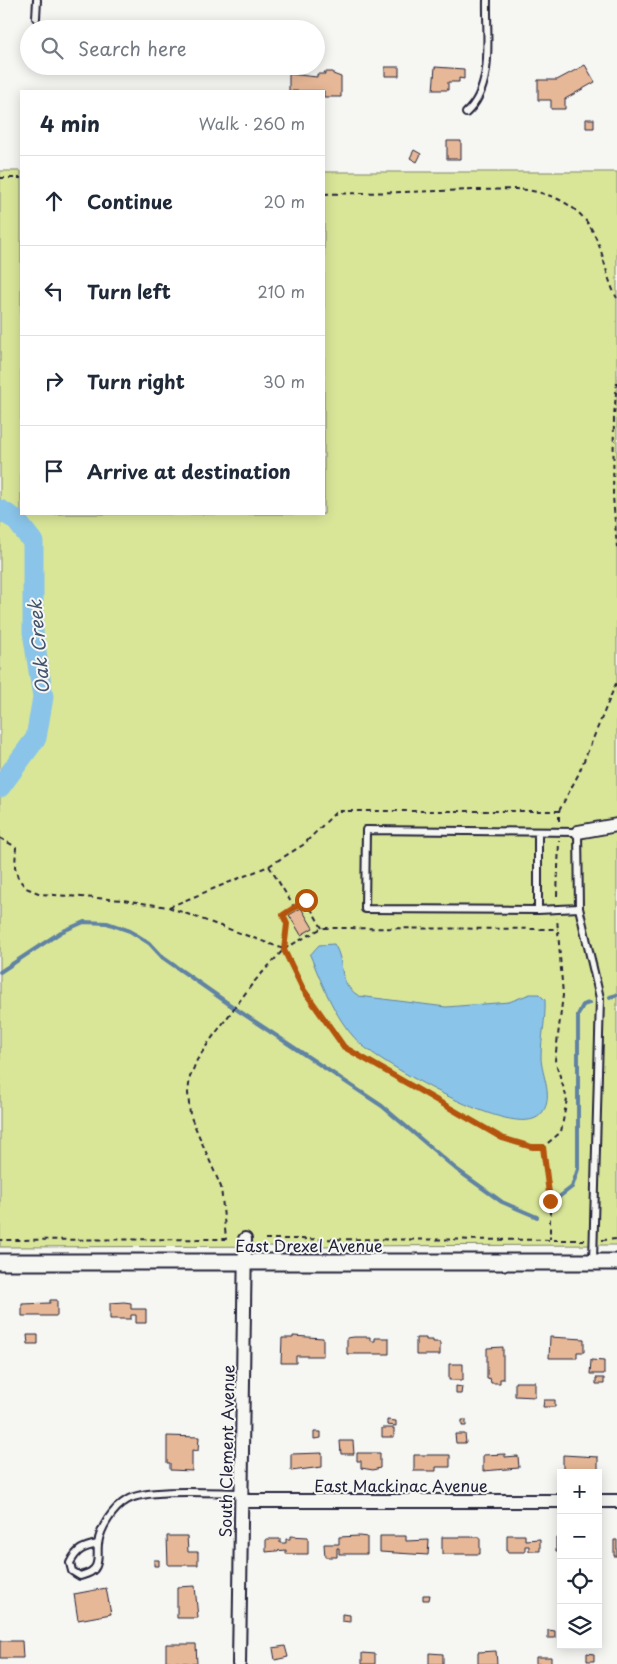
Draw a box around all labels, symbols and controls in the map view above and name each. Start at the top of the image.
search box [20,20,325,75]
icon: search [38,34,66,62]
text: Search here [78,34,187,62]
text: 4 min [40,107,100,139]
text: Walk · 260 m [199,111,305,135]
icon: ahead [40,187,68,215]
text: Continue [87,187,173,215]
text: 20 m [264,189,305,213]
icon: left [40,277,68,305]
text: Turn left [87,277,171,305]
text: 210 m [257,279,305,303]
icon: right [40,367,68,395]
text: Turn right [87,367,185,395]
text: 30 m [263,369,305,393]
icon: arrive [40,457,68,485]
text: Arrive at destination [87,457,291,485]
water label: Oak Creek [20,598,56,695]
route start [295,889,318,912]
route end [539,1190,562,1213]
street label: East Drexel Avenue [235,1233,383,1257]
street label: South Clement Avenue [212,1364,240,1538]
map controls [557,1469,602,1649]
button: + [557,1469,602,1514]
street label: East Mackinac Avenue [314,1473,488,1497]
button: − [557,1514,602,1559]
button: locate [557,1559,602,1604]
button: layers [557,1604,602,1649]

